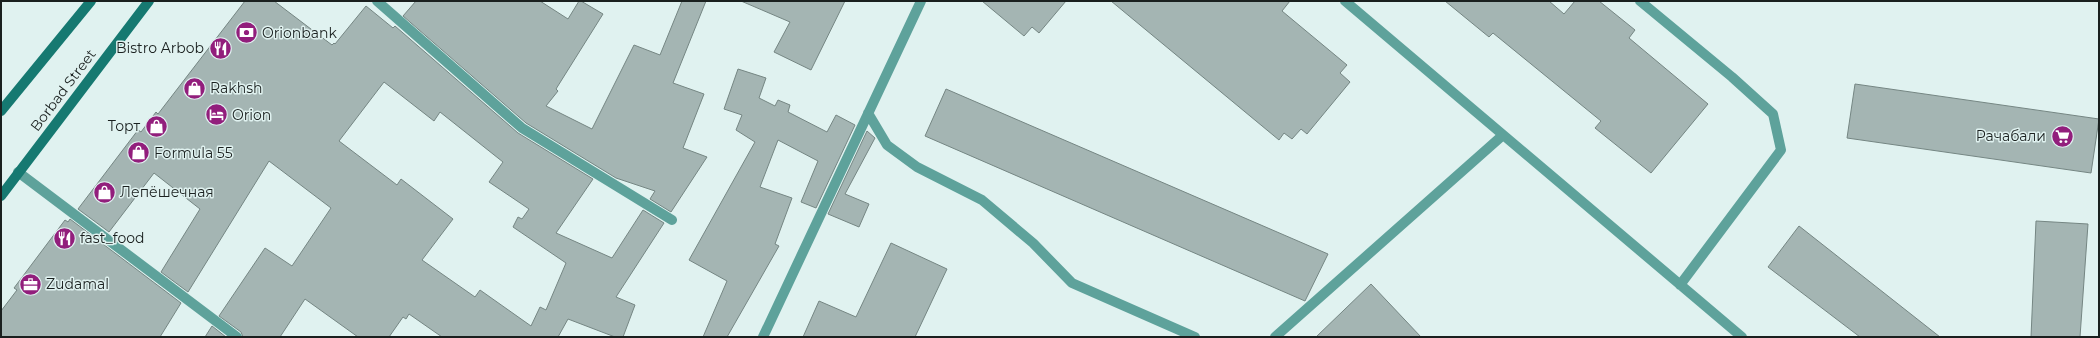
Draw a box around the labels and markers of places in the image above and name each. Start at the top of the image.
bank icon: Orionbank [234,20,260,46]
place label: Orionbank [262,24,337,42]
restaurant icon: Bistro Arbob [207,35,233,61]
place label: Bistro Arbob [116,39,204,57]
shop icon: Rakhsh [181,75,207,101]
place label: Rakhsh [210,79,262,97]
hotel icon: Orion [204,102,230,128]
place label: Orion [232,106,271,124]
shop icon: Торт [143,113,169,139]
place label: Торт [108,117,140,135]
supermarket icon: Рачабали [2049,123,2075,149]
place label: Рачабали [1976,127,2046,145]
shop icon: Formula 55 [125,140,151,166]
place label: Formula 55 [154,144,233,162]
shop icon: Лепёшечная [92,179,118,205]
place label: Лепёшечная [120,183,214,201]
restaurant icon: fast_food [51,225,77,251]
place label: fast_food [80,229,145,247]
office icon: Zudamal [17,271,43,297]
place label: Zudamal [46,275,109,293]

